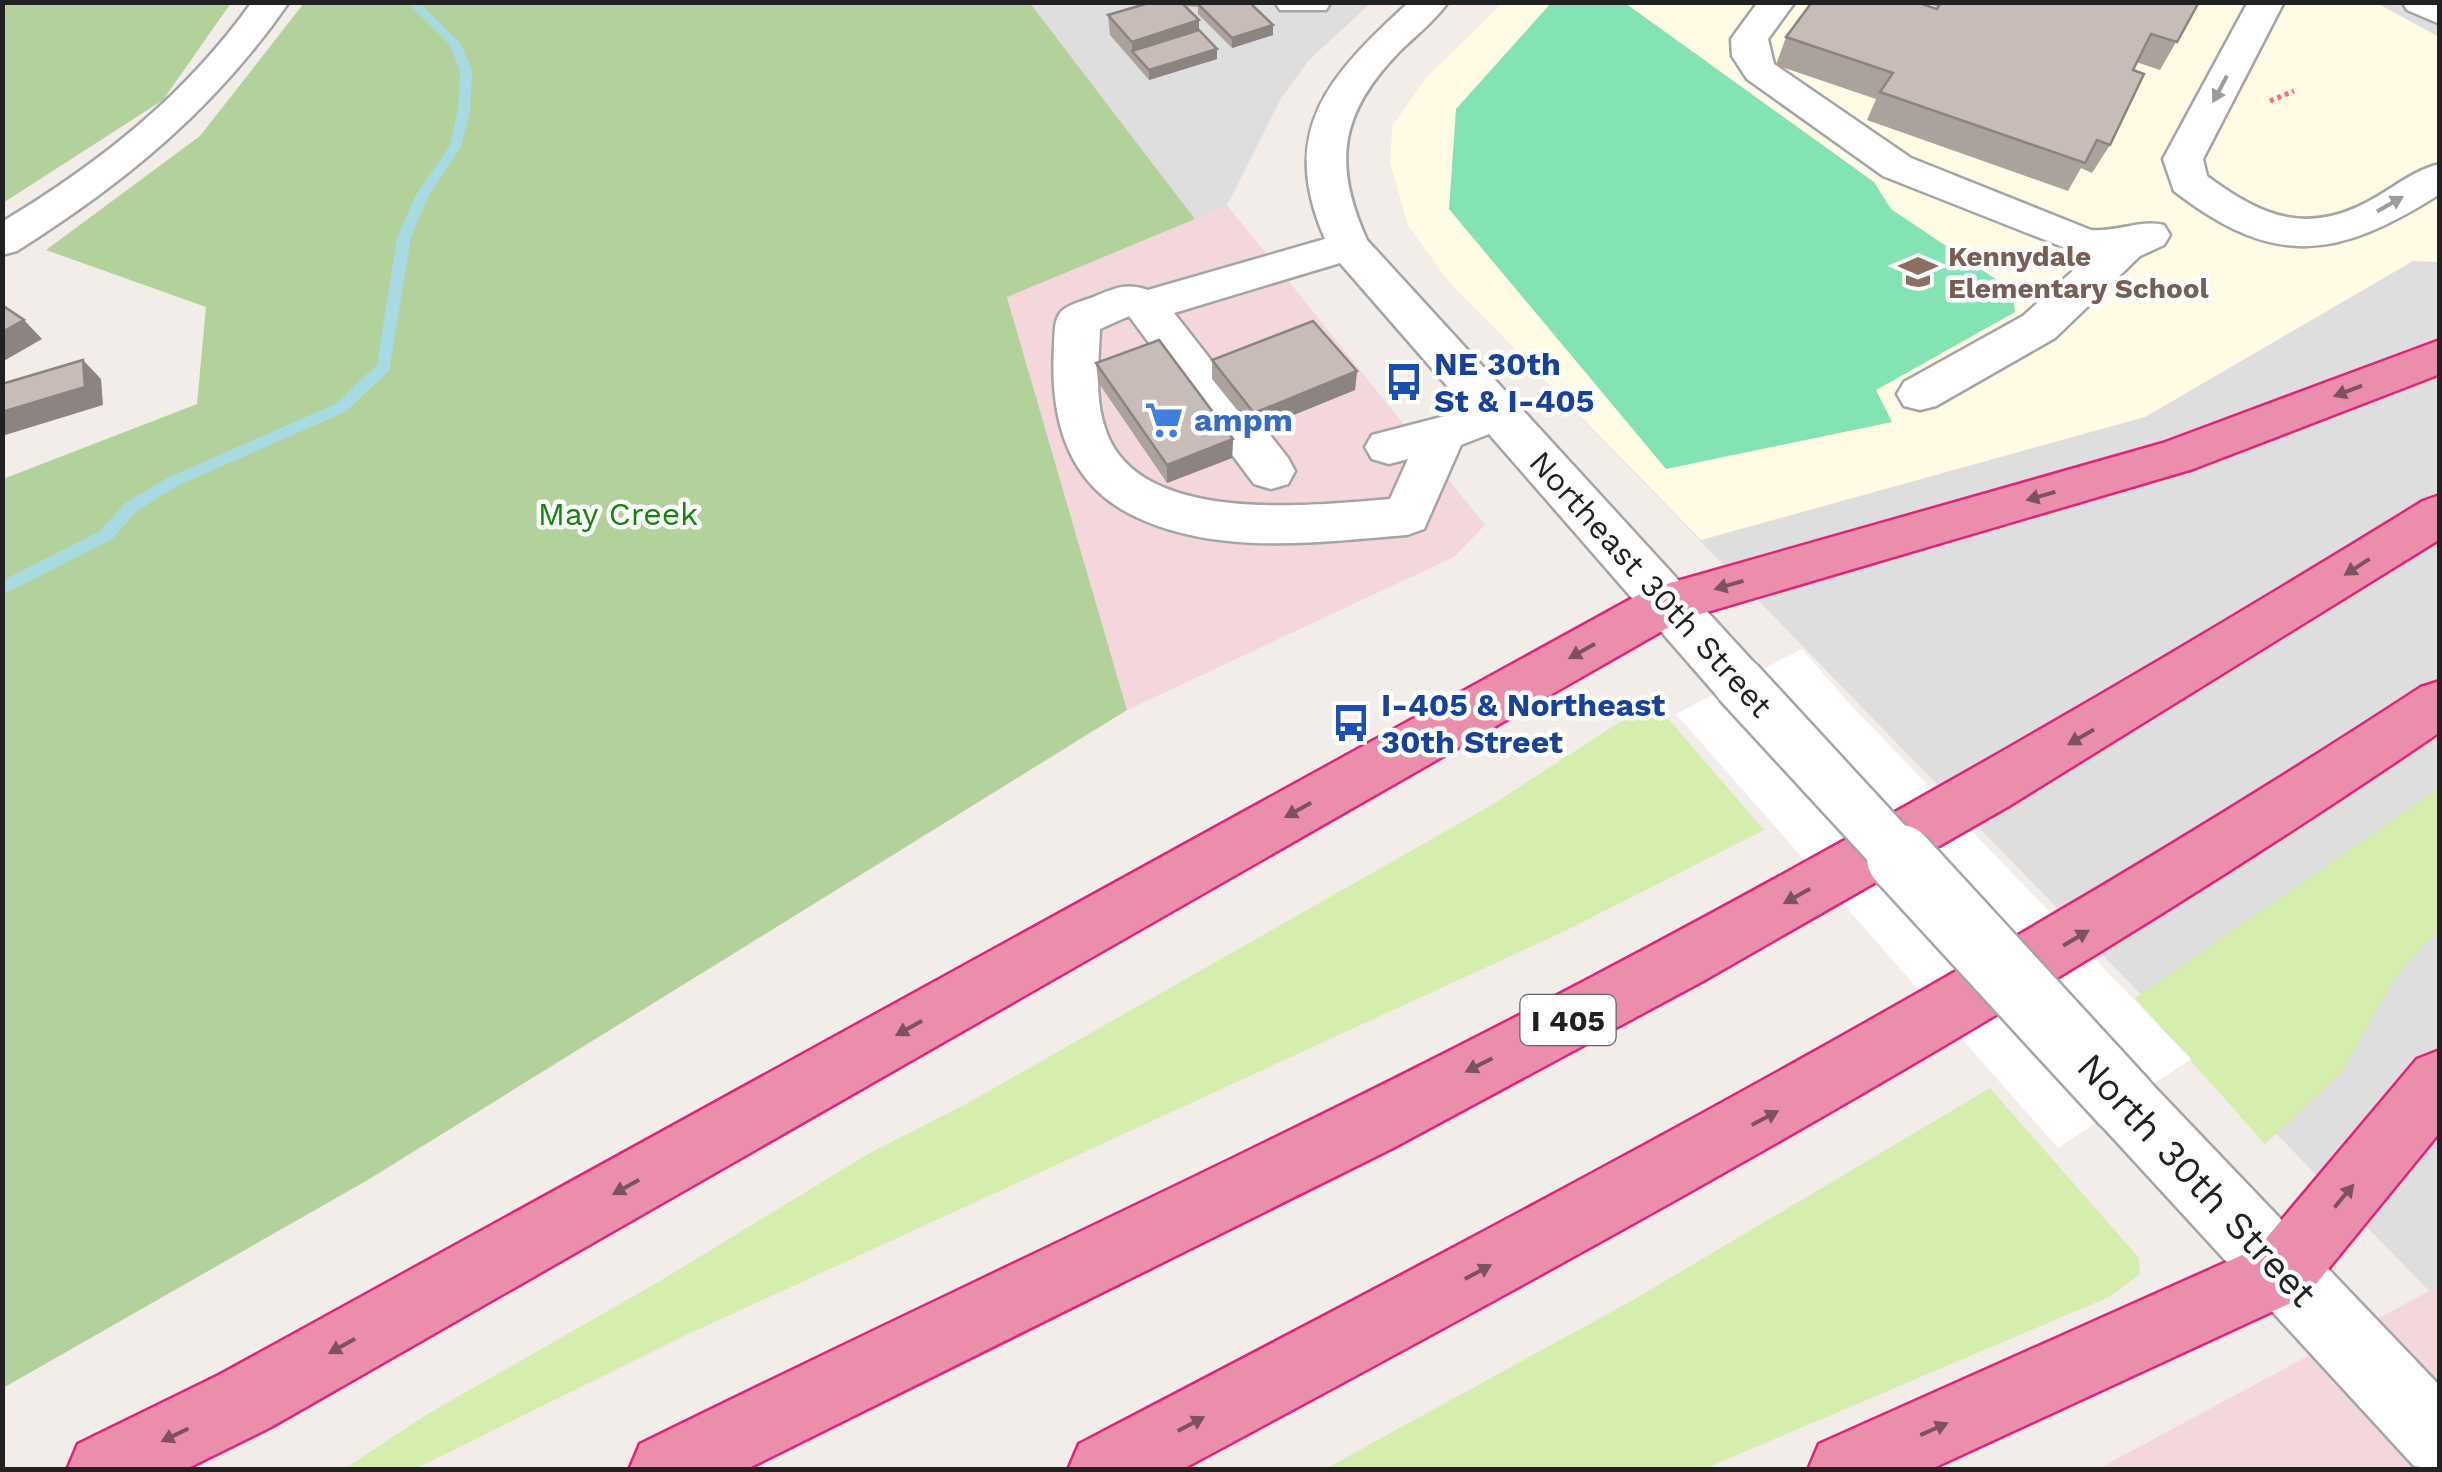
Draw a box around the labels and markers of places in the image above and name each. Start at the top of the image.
place label: Kennydale Elementary School [1948,240,2210,305]
school or university icon: Kennydale Elementary School [1897,251,1939,293]
place label: NE 30th St & I-405 [1434,345,1594,420]
bus stop icon: NE 30th St & I-405 [1383,361,1425,403]
supermarket icon: ampm [1143,399,1185,441]
place label: ampm [1194,401,1293,439]
place label: I-405 & Northeast 30th Street [1381,686,1665,761]
bus stop icon: I-405 & Northeast 30th Street [1330,702,1372,744]

